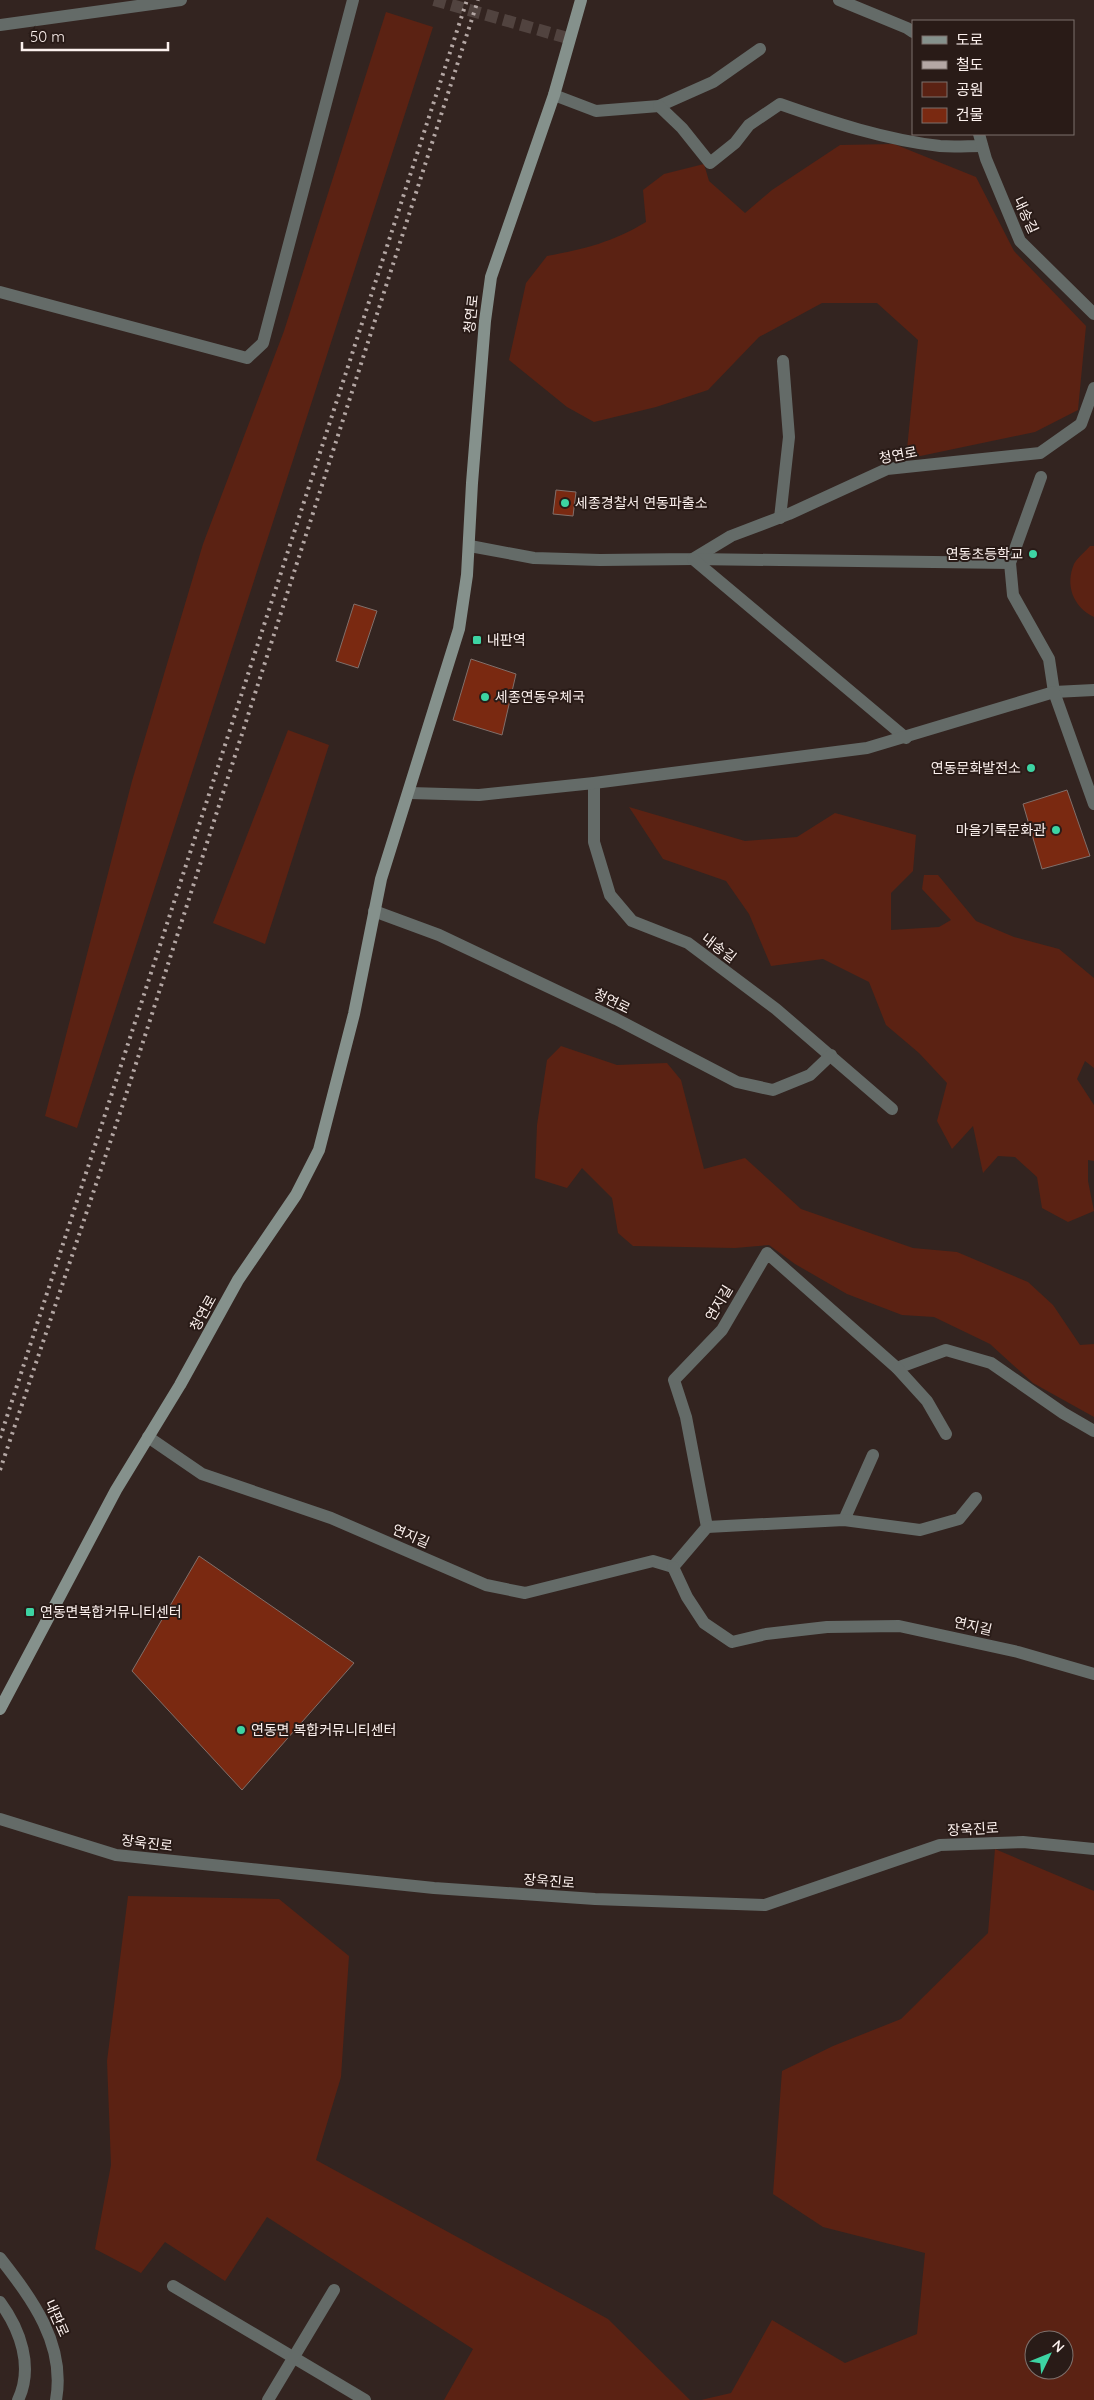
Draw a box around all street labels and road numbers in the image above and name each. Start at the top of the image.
street label: 내송길 [1010,194,1042,236]
street label: 청연로 [460,294,482,334]
street label: 청연로 [877,442,919,468]
street label: 내송길 [698,929,740,967]
street label: 청연로 [591,984,633,1018]
street label: 연지길 [701,1282,737,1324]
street label: 청연로 [186,1292,220,1334]
street label: 연지길 [390,1520,432,1552]
street label: 연지길 [952,1613,994,1639]
street label: 장욱진로 [947,1819,999,1839]
street label: 장욱진로 [120,1831,174,1855]
street label: 장욱진로 [523,1870,575,1892]
street label: 내판로 [41,2297,73,2339]

